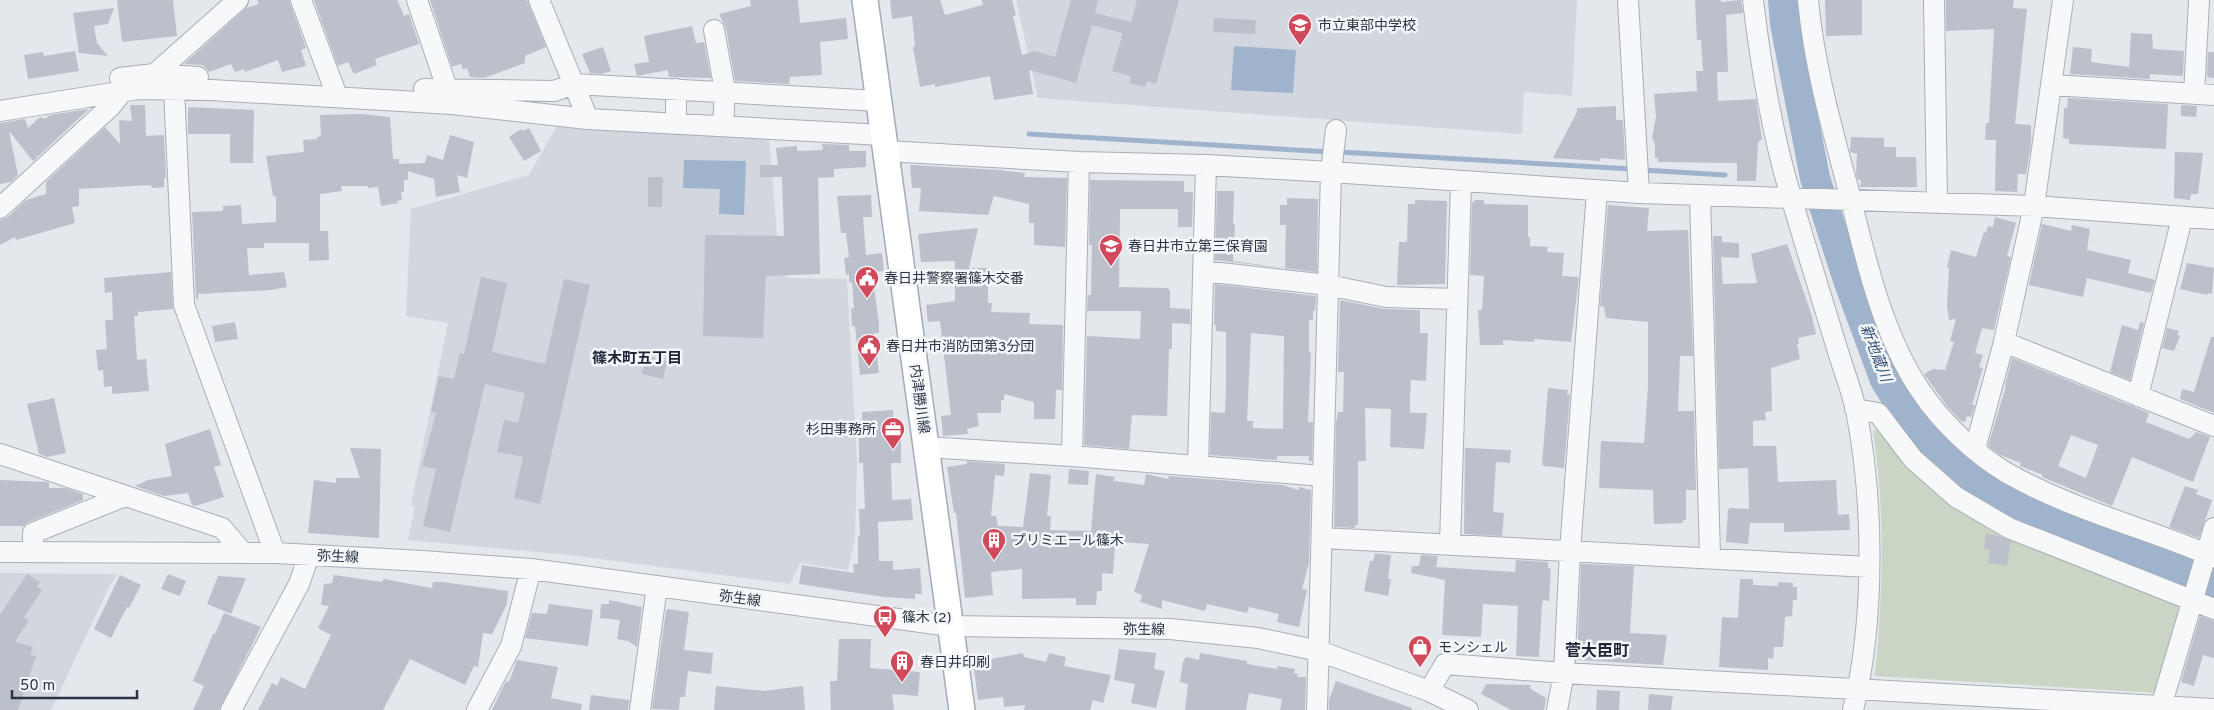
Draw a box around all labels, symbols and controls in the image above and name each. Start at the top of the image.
school or university icon: 市立東部中学校 [1287,12,1313,46]
place label: 市立東部中学校 [1318,18,1416,35]
school or university icon: 春日井市立第三保育園 [1098,233,1124,267]
place label: 春日井市立第三保育園 [1128,238,1268,256]
public building icon: 春日井警察署篠木交番 [854,265,880,299]
place label: 春日井警察署篠木交番 [884,270,1024,288]
water label: 新地蔵川 [1855,322,1895,387]
public building icon: 春日井市消防団第3分団 [856,333,882,367]
place label: 春日井市消防団第3分団 [886,338,1034,356]
district label: 篠木町五丁目 [592,350,682,369]
street label: 内津勝川線 [905,363,932,435]
office icon: 杉田事務所 [880,416,906,450]
place label: 杉田事務所 [806,422,876,439]
building icon: プリミエール篠木 [981,527,1007,561]
place label: プリミエール篠木 [1012,532,1124,550]
street label: 弥生線 [317,548,359,567]
street label: 弥生線 [718,588,762,611]
bus stop icon: 篠木 (2) [872,604,898,638]
place label: 篠木 (2) [902,609,951,627]
street label: 弥生線 [1123,622,1165,639]
shop icon: モンシェル [1407,634,1433,668]
place label: モンシェル [1438,640,1508,657]
district label: 菅大臣町 [1565,642,1629,662]
building icon: 春日井印刷 [889,649,915,683]
place label: 春日井印刷 [920,654,990,672]
scale bar [12,668,138,700]
text: 50 m [20,677,55,696]

